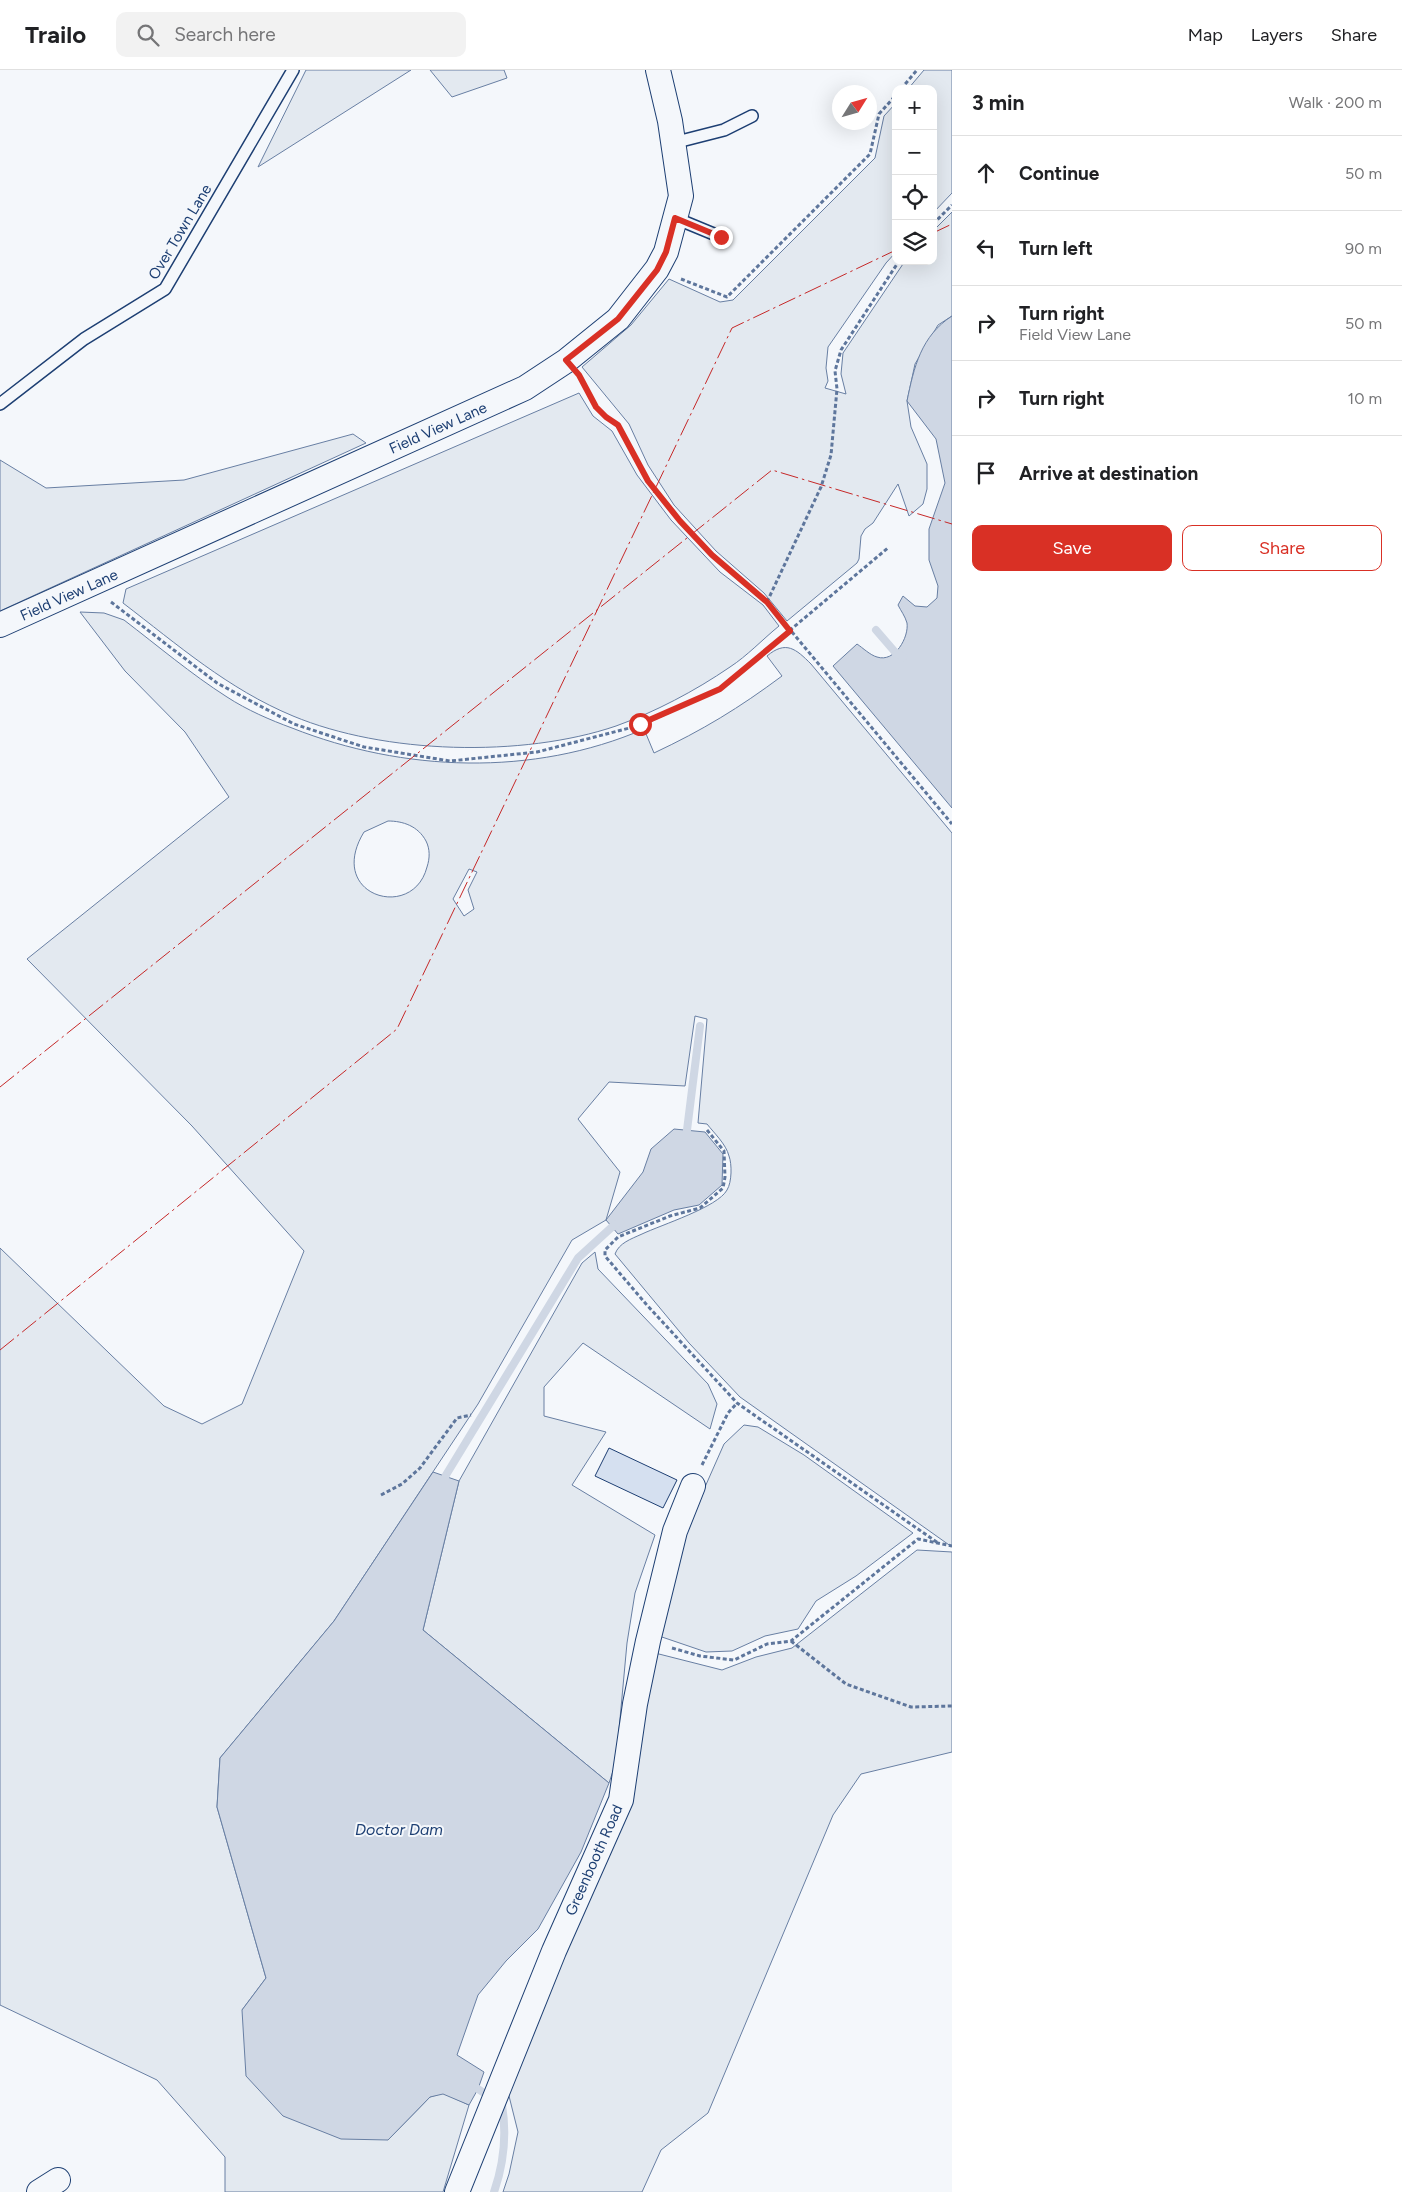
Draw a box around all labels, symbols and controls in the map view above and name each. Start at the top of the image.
search box [116,12,466,57]
text: Trailo [25,20,86,49]
icon: search [134,21,162,49]
text: Search here [174,23,276,46]
text: Map [1188,24,1223,46]
text: Layers [1251,24,1303,46]
text: Share [1331,24,1377,46]
north arrow [832,85,877,130]
map controls [892,85,937,265]
button: + [892,85,937,130]
text: 3 min [972,90,1024,115]
text: Walk · 200 m [1289,93,1382,112]
button: − [892,130,937,175]
icon: ahead [972,159,1000,187]
text: Continue [1019,162,1099,185]
text: 50 m [1345,164,1382,183]
button: locate [892,175,937,220]
street label: Over Town Lane [144,181,216,283]
button: layers [892,220,937,265]
route end [710,226,733,249]
icon: left [972,234,1000,262]
text: Turn left [1019,237,1093,260]
text: 90 m [1345,239,1382,258]
text: Turn right [1019,302,1105,325]
icon: right [972,309,1000,337]
text: 50 m [1345,314,1382,333]
text: Field View Lane [1019,325,1131,344]
icon: right [972,384,1000,412]
text: Turn right [1019,387,1105,410]
text: 10 m [1348,389,1382,408]
street label: Field View Lane [386,398,490,458]
icon: arrive [972,459,1000,487]
text: Arrive at destination [1019,462,1198,485]
button: Save [972,525,1172,571]
button: Share [1182,525,1382,571]
street label: Field View Lane [17,565,121,625]
route start [629,713,652,736]
street label: Greenbooth Road [561,1802,627,1918]
water label: Doctor Dam [355,1820,443,1839]

